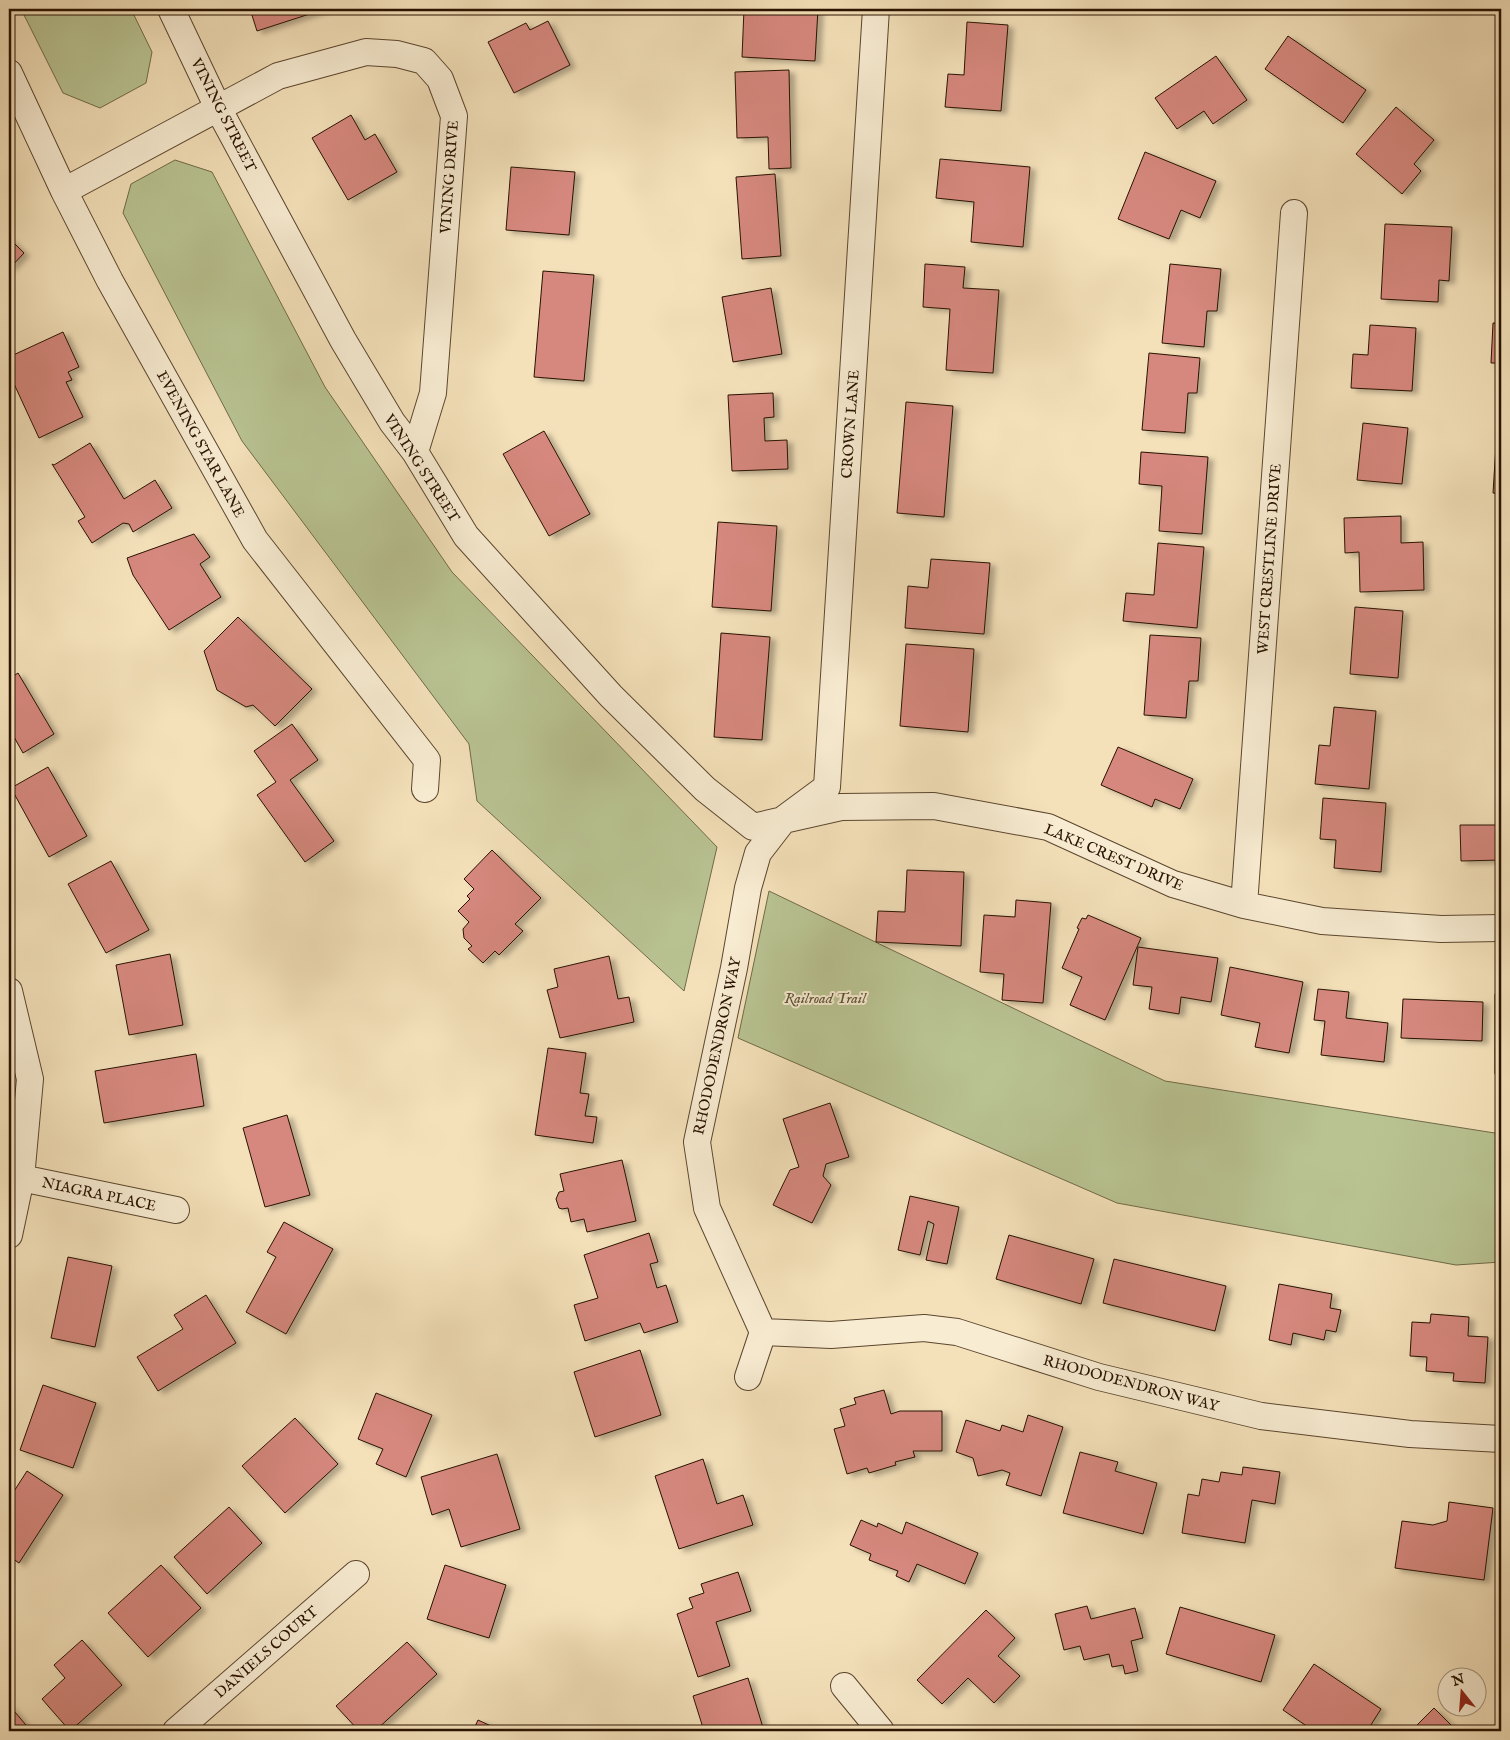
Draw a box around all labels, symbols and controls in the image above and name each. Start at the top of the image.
street label: VINING STREET [186,54,260,175]
street label: VINING DRIVE [436,120,463,235]
street label: EVENING STAR LANE [152,367,249,521]
street label: CROWN LANE [837,369,864,479]
street label: VINING STREET [379,410,464,526]
street label: WEST CRESTLINE DRIVE [1253,463,1286,655]
street label: LAKE CREST DRIVE [1041,820,1186,895]
street label: RHODODENDRON WAY [689,955,746,1137]
park label: Railroad Trail [784,989,867,1008]
street label: NIAGRA PLACE [40,1173,158,1216]
street label: RHODODENDRON WAY [1041,1351,1222,1416]
street label: DANIELS COURT [211,1602,322,1703]
north arrow [1438,1668,1488,1718]
text: N [1449,1670,1467,1691]

